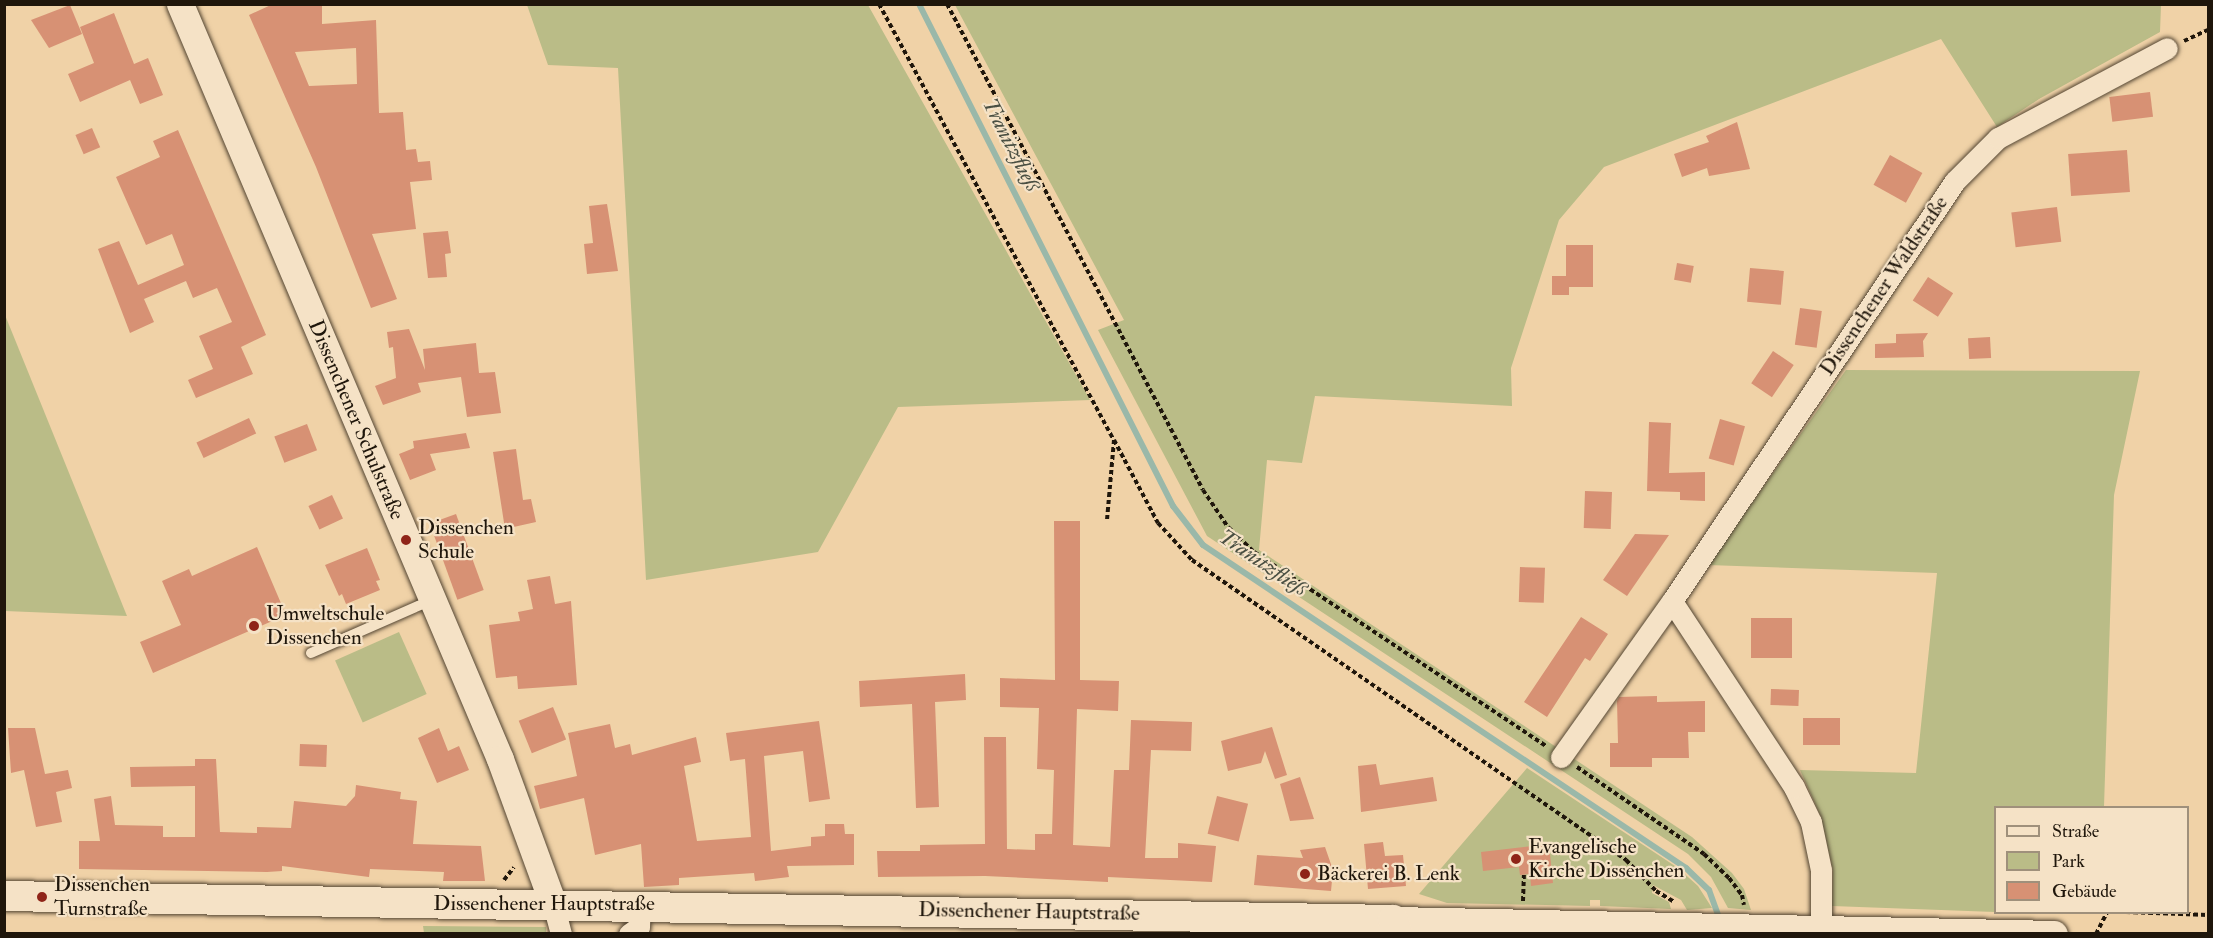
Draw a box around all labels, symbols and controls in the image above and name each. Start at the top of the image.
water label: Tranitzfließ [976,94,1046,196]
street label: Dissenchener Waldstraße [1815,191,1953,381]
street label: Dissenchener Schulstraße [302,316,410,524]
place label: Dissenchen Schule [418,515,514,565]
water label: Tranitzfließ [1214,524,1312,602]
marker: Dissenchen Schule [399,533,413,547]
place label: Umweltschule Dissenchen [266,601,384,651]
marker: Umweltschule Dissenchen [247,619,261,633]
legend [1994,806,2189,914]
text: Straße [2052,820,2099,843]
place label: Evangelische Kirche Dissenchen [1528,834,1684,884]
text: Park [2052,850,2085,873]
marker: Evangelische Kirche Dissenchen [1509,852,1523,866]
place label: Bäckerei B. Lenk [1317,861,1460,887]
marker: Bäckerei B. Lenk [1298,867,1312,881]
place label: Dissenchen Turnstraße [54,872,150,922]
text: Gebäude [2052,880,2117,903]
marker: Dissenchen Turnstraße [35,890,49,904]
street label: Dissenchener Hauptstraße [433,891,655,917]
street label: Dissenchener Hauptstraße [918,897,1140,927]

